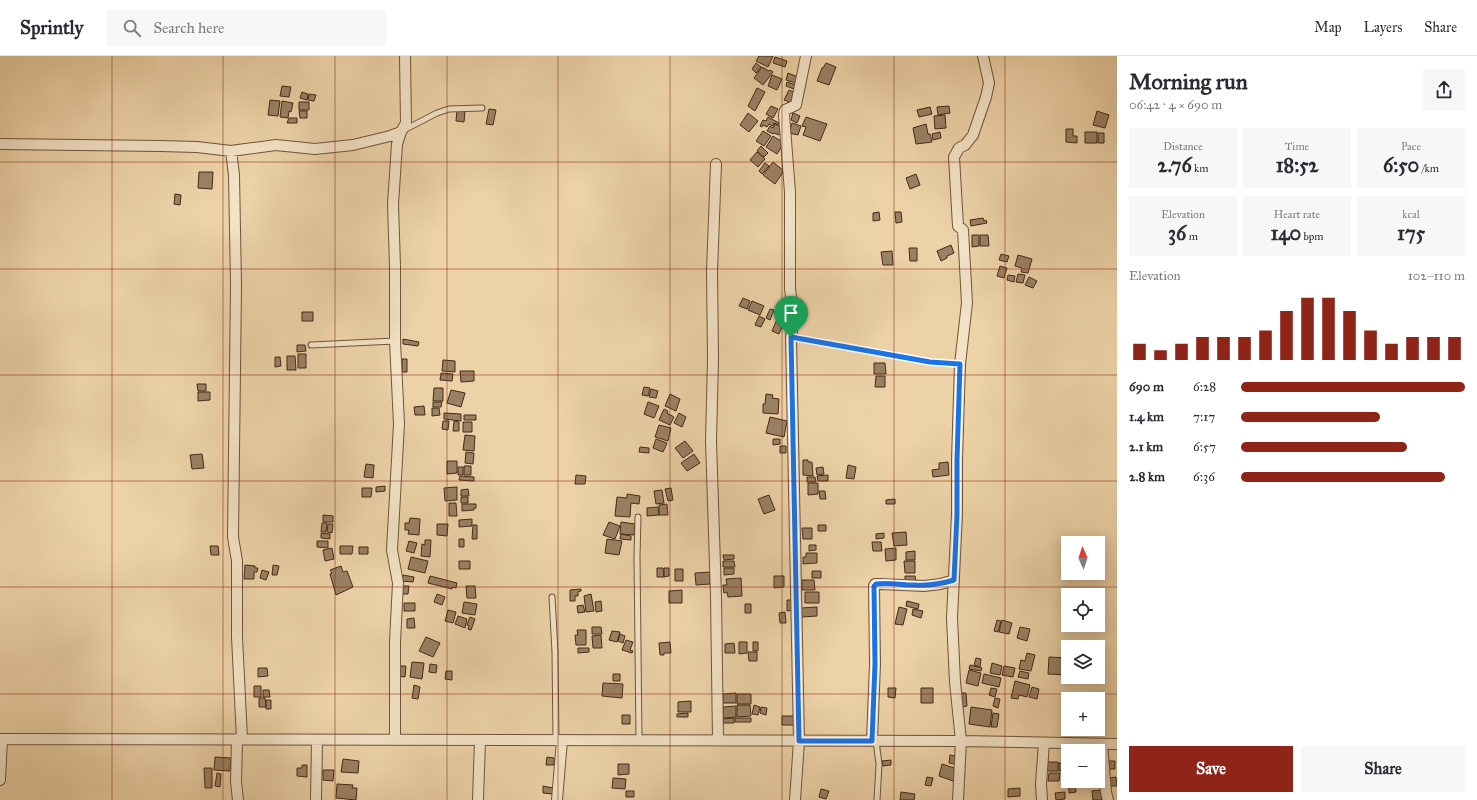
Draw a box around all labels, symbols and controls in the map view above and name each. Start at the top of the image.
search box [107,10,387,46]
text: Sprintly [20,16,83,39]
icon: search [121,17,143,39]
text: Search here [153,19,224,37]
text: Map [1314,19,1342,36]
text: Layers [1364,19,1402,36]
text: Share [1424,19,1457,36]
text: Morning run [1129,68,1248,95]
button: share [1423,69,1465,111]
text: 06:42 · 4 × 690 m [1129,97,1222,113]
text: Distance [1163,140,1203,153]
text: Time [1285,140,1309,153]
text: Pace [1401,140,1421,153]
text: 2.76 [1158,153,1192,177]
text: 18:52 [1276,153,1318,177]
text: 6:50 [1383,153,1419,177]
text: km [1192,162,1208,175]
text: /km [1419,162,1439,175]
text: Elevation [1161,208,1205,221]
text: Heart rate [1274,208,1320,221]
text: kcal [1402,208,1420,221]
text: 36 [1168,221,1186,245]
text: 140 [1270,221,1301,245]
text: 175 [1397,221,1425,245]
text: m [1186,230,1198,243]
text: bpm [1301,230,1324,243]
text: Elevation [1129,268,1181,284]
text: 102–110 m [1408,268,1465,284]
pin [774,296,808,337]
icon: arrive [780,302,802,324]
text: 690 m [1129,379,1164,395]
text: 6:28 [1193,379,1216,395]
text: 1.4 km [1129,409,1164,425]
text: 7:17 [1193,409,1215,425]
text: 2.1 km [1129,439,1163,455]
text: 6:57 [1193,439,1216,455]
text: 2.8 km [1129,469,1165,485]
text: 6:36 [1193,469,1215,485]
north arrow [1061,536,1105,580]
map controls [1061,536,1105,788]
button: locate [1061,588,1105,632]
button: layers [1061,640,1105,684]
button: + [1061,692,1105,736]
button: − [1061,744,1105,788]
button: Save [1129,746,1293,792]
button: Share [1301,746,1465,792]

